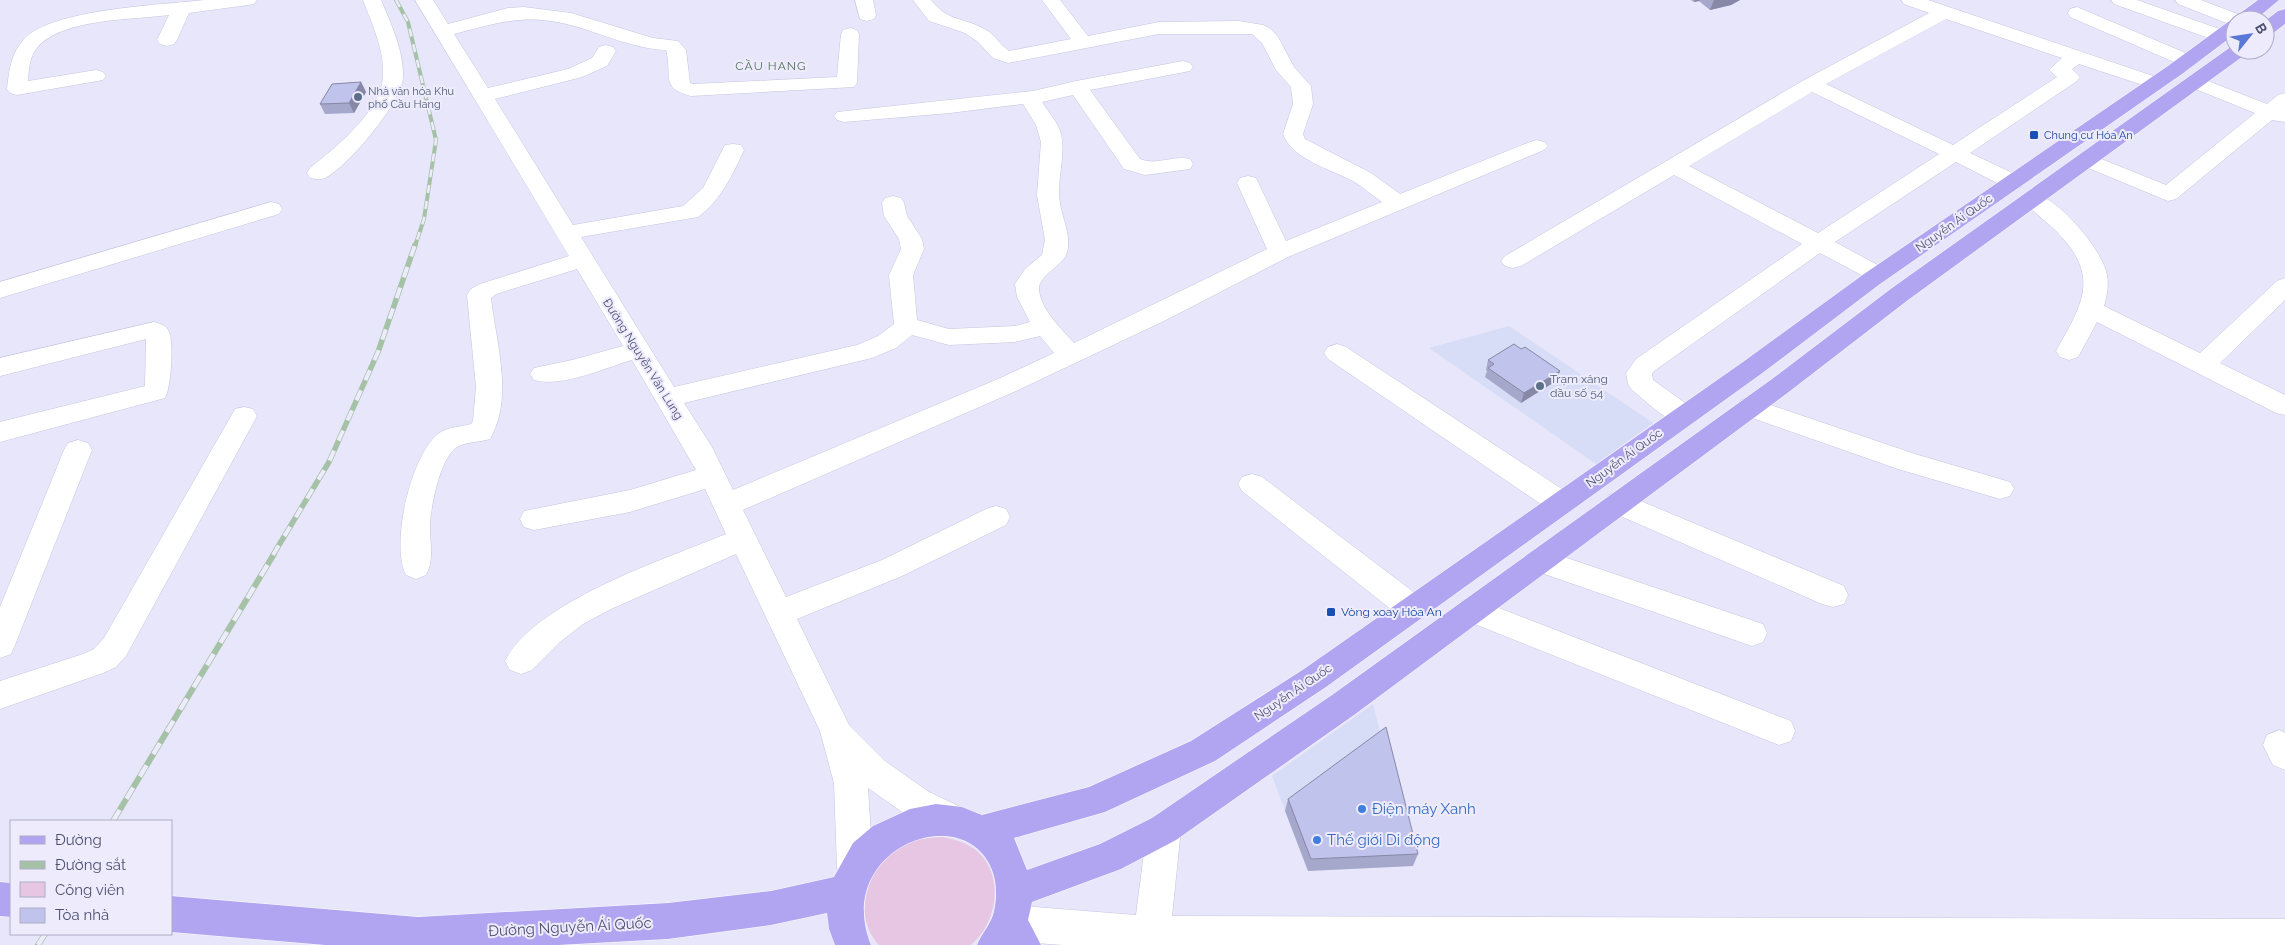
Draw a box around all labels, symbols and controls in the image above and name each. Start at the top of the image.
north arrow [2225,10,2275,60]
text: B [2252,20,2271,37]
district label: CẦU HANG [735,59,807,73]
place label: Nhà văn hóa Khu phố Cầu Hang [368,85,454,111]
marker: Nhà văn hóa Khu phố Cầu Hang [352,91,364,103]
marker: Chung cư Hóa An [2028,129,2040,141]
place label: Chung cư Hóa An [2044,129,2133,142]
street label: Nguyễn Ái Quốc [1913,191,1995,255]
street label: Đường Nguyễn Văn Lung [600,296,686,422]
place label: Trạm xăng dầu số 54 [1550,372,1608,400]
marker: Trạm xăng dầu số 54 [1534,380,1546,392]
street label: Nguyễn Ái Quốc [1583,425,1665,490]
place label: Vòng xoay Hóa An [1341,605,1442,619]
marker: Vòng xoay Hóa An [1325,606,1337,618]
street label: Nguyễn Ái Quốc [1252,661,1335,723]
place label: Điện máy Xanh [1372,800,1476,818]
marker: Điện máy Xanh [1356,803,1368,815]
legend [10,820,172,935]
text: Đường [55,831,102,849]
place label: Thế giới Di động [1327,831,1440,849]
marker: Thế giới Di động [1311,834,1323,846]
text: Đường sắt [55,856,126,874]
text: Công viên [55,881,124,899]
text: Tòa nhà [55,906,109,924]
street label: Đường Nguyễn Ái Quốc [488,914,652,940]

